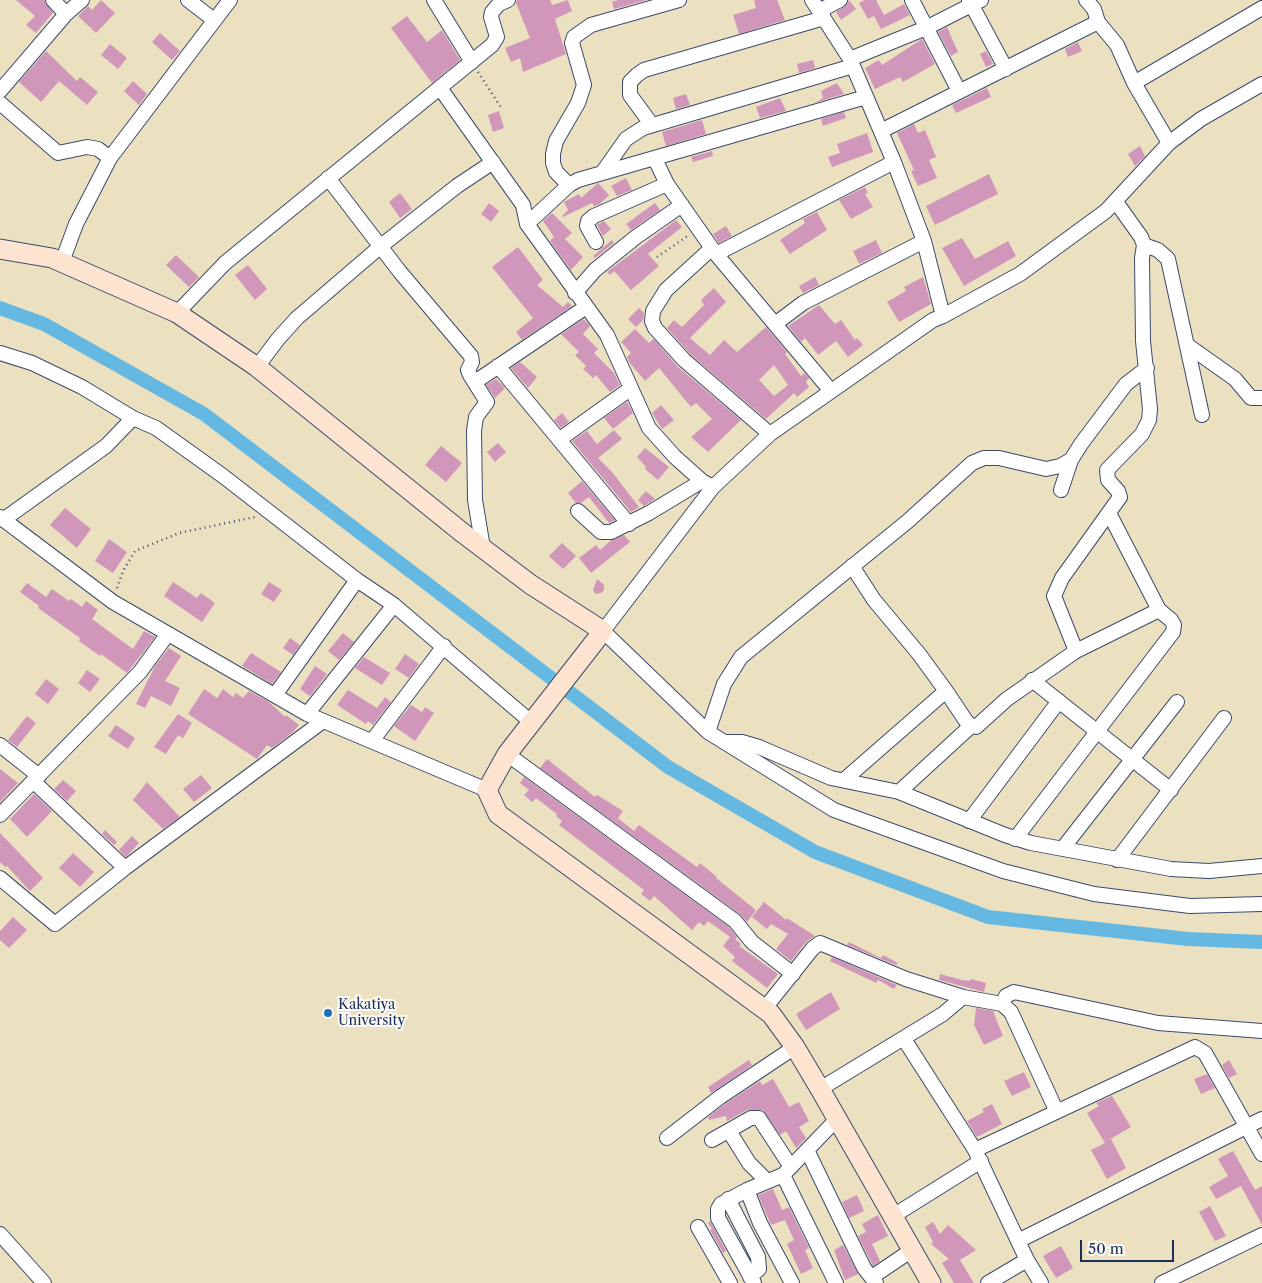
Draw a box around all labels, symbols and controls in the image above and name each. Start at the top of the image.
place label: Kakatiya University [338,997,405,1030]
marker: Kakatiya University [322,1007,334,1019]
scale bar [1082,1230,1176,1262]
text: 50 m [1088,1239,1124,1258]

